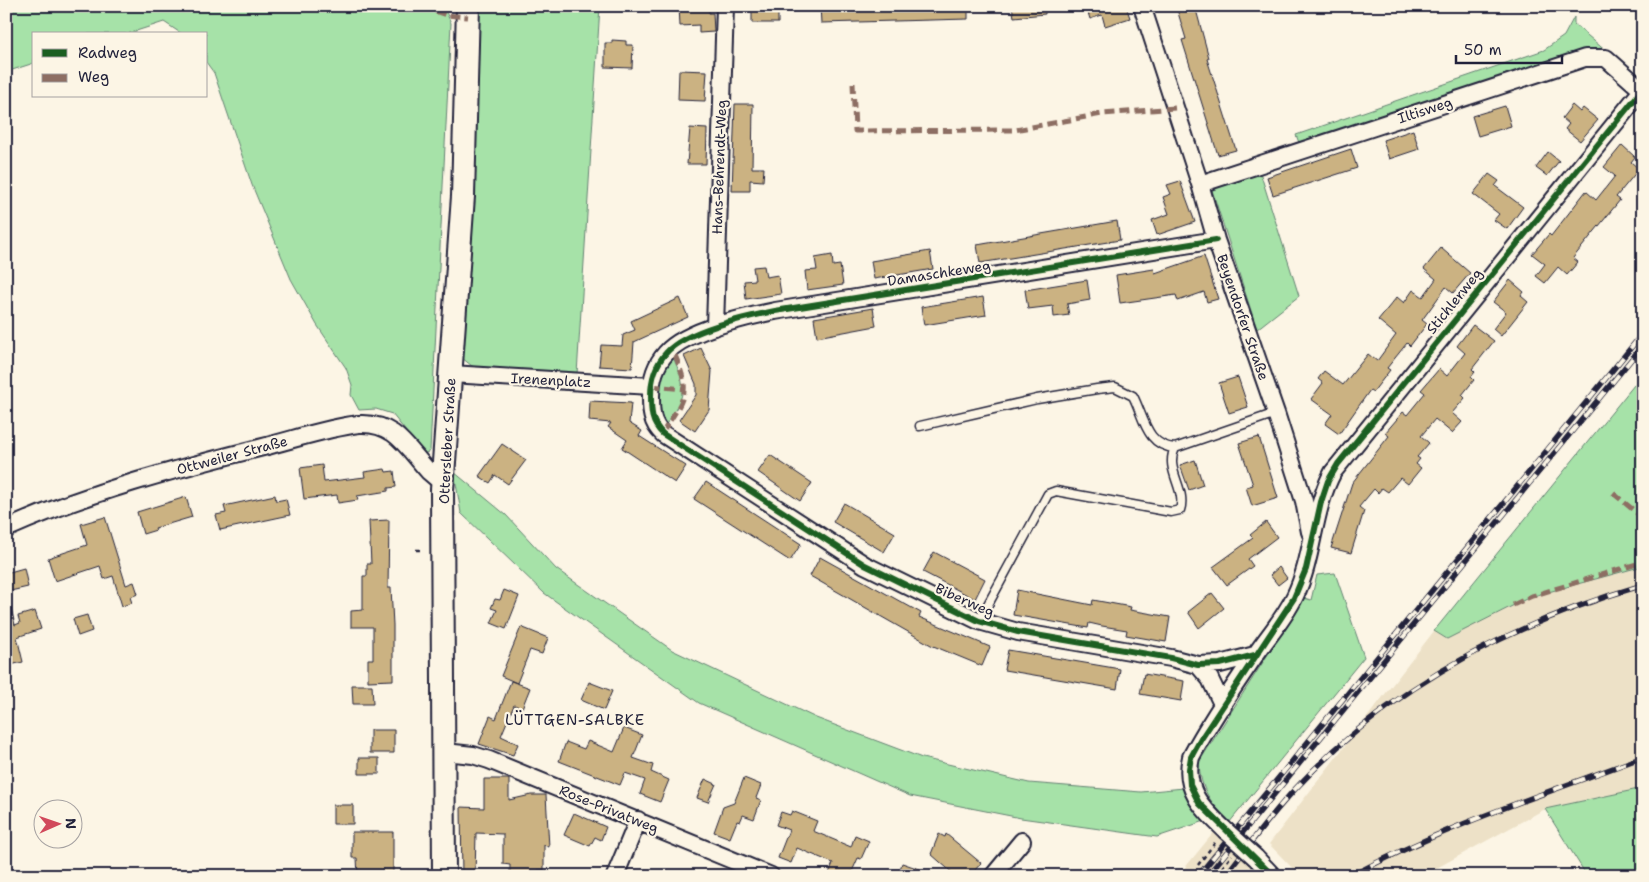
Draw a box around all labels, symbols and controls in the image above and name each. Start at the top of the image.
legend [32,32,208,98]
scale bar [1456,32,1563,64]
text: 50 m [1464,40,1502,60]
text: Radweg [78,43,137,63]
text: Weg [78,67,109,87]
street label: Iltisweg [1395,93,1455,127]
street label: Hans-Behrendt-Weg [708,99,730,235]
street label: Beyendorfer Straße [1213,252,1273,382]
street label: Damaschkeweg [886,256,992,290]
street label: Stichlerweg [1422,265,1486,337]
street label: Irenenplatz [510,369,592,391]
street label: Ottersleber Straße [435,377,459,505]
street label: Ottweiler Straße [175,432,289,478]
street label: Biberweg [933,579,997,621]
district label: LÜTTGEN-SALBKE [505,710,645,730]
street label: Rose-Privatweg [557,781,661,837]
north arrow [32,800,82,850]
text: N [62,818,80,829]

